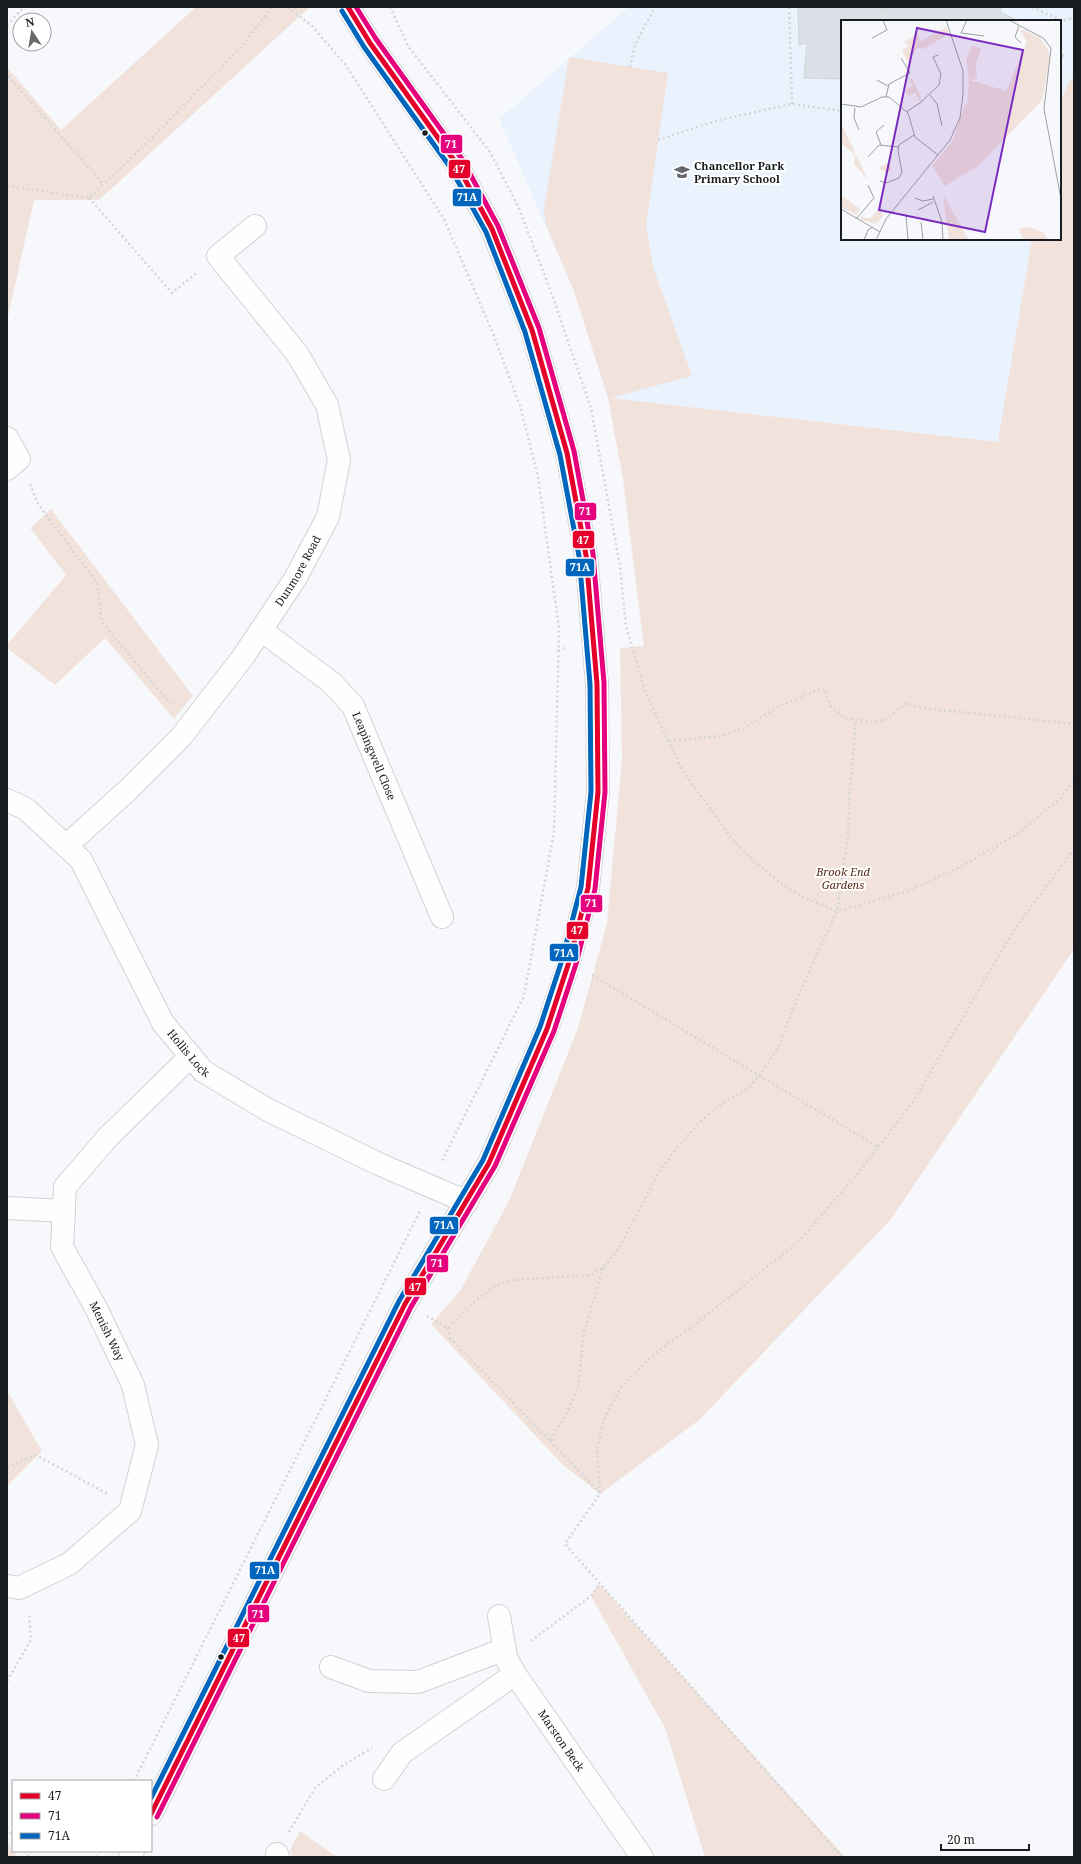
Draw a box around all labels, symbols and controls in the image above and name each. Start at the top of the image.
north arrow [12,12,52,52]
text: N [24,13,36,30]
inset map [841,20,1061,240]
unlabelled marker [420,128,430,138]
line badge: 71 [440,134,463,154]
text: 71 [445,136,457,151]
place label: Chancellor Park Primary School [694,158,784,186]
line badge: 47 [448,159,471,179]
text: 47 [453,161,465,176]
school or university icon: Chancellor Park Primary School [673,163,691,181]
line badge: 71A [452,188,482,207]
text: 71A [457,189,478,204]
line badge: 71 [574,502,597,521]
text: 71 [579,503,591,518]
line badge: 47 [572,530,595,549]
street label: Dunmore Road [271,532,324,609]
text: 47 [577,532,589,547]
line badge: 71A [565,558,595,577]
text: 71A [570,559,591,574]
street label: Leapingwell Close [349,709,400,802]
park label: Brook End Gardens [815,864,870,892]
line badge: 71 [580,894,603,913]
text: 71 [585,895,597,910]
line badge: 47 [566,921,589,940]
text: 47 [571,922,583,937]
line badge: 71A [549,943,579,962]
text: 71A [554,945,575,960]
street label: Hollis Lock [164,1026,213,1080]
line badge: 71A [429,1216,459,1235]
text: 71A [434,1217,455,1232]
line badge: 71 [426,1254,449,1273]
text: 71 [431,1255,443,1270]
line badge: 47 [404,1277,427,1296]
text: 47 [409,1279,421,1294]
street label: Menish Way [87,1298,129,1364]
line badge: 71A [249,1561,280,1580]
text: 71A [255,1562,276,1577]
line badge: 71 [247,1604,270,1623]
text: 71 [252,1606,264,1621]
line badge: 47 [227,1628,250,1648]
text: 47 [233,1630,245,1645]
unlabelled marker [216,1652,226,1662]
street label: Marston Beck [535,1707,589,1775]
legend [12,1780,152,1852]
text: 47 [48,1787,62,1804]
text: 71 [48,1807,61,1824]
scale bar [941,1826,1029,1852]
text: 71A [48,1827,70,1844]
text: 20 m [947,1831,975,1848]

